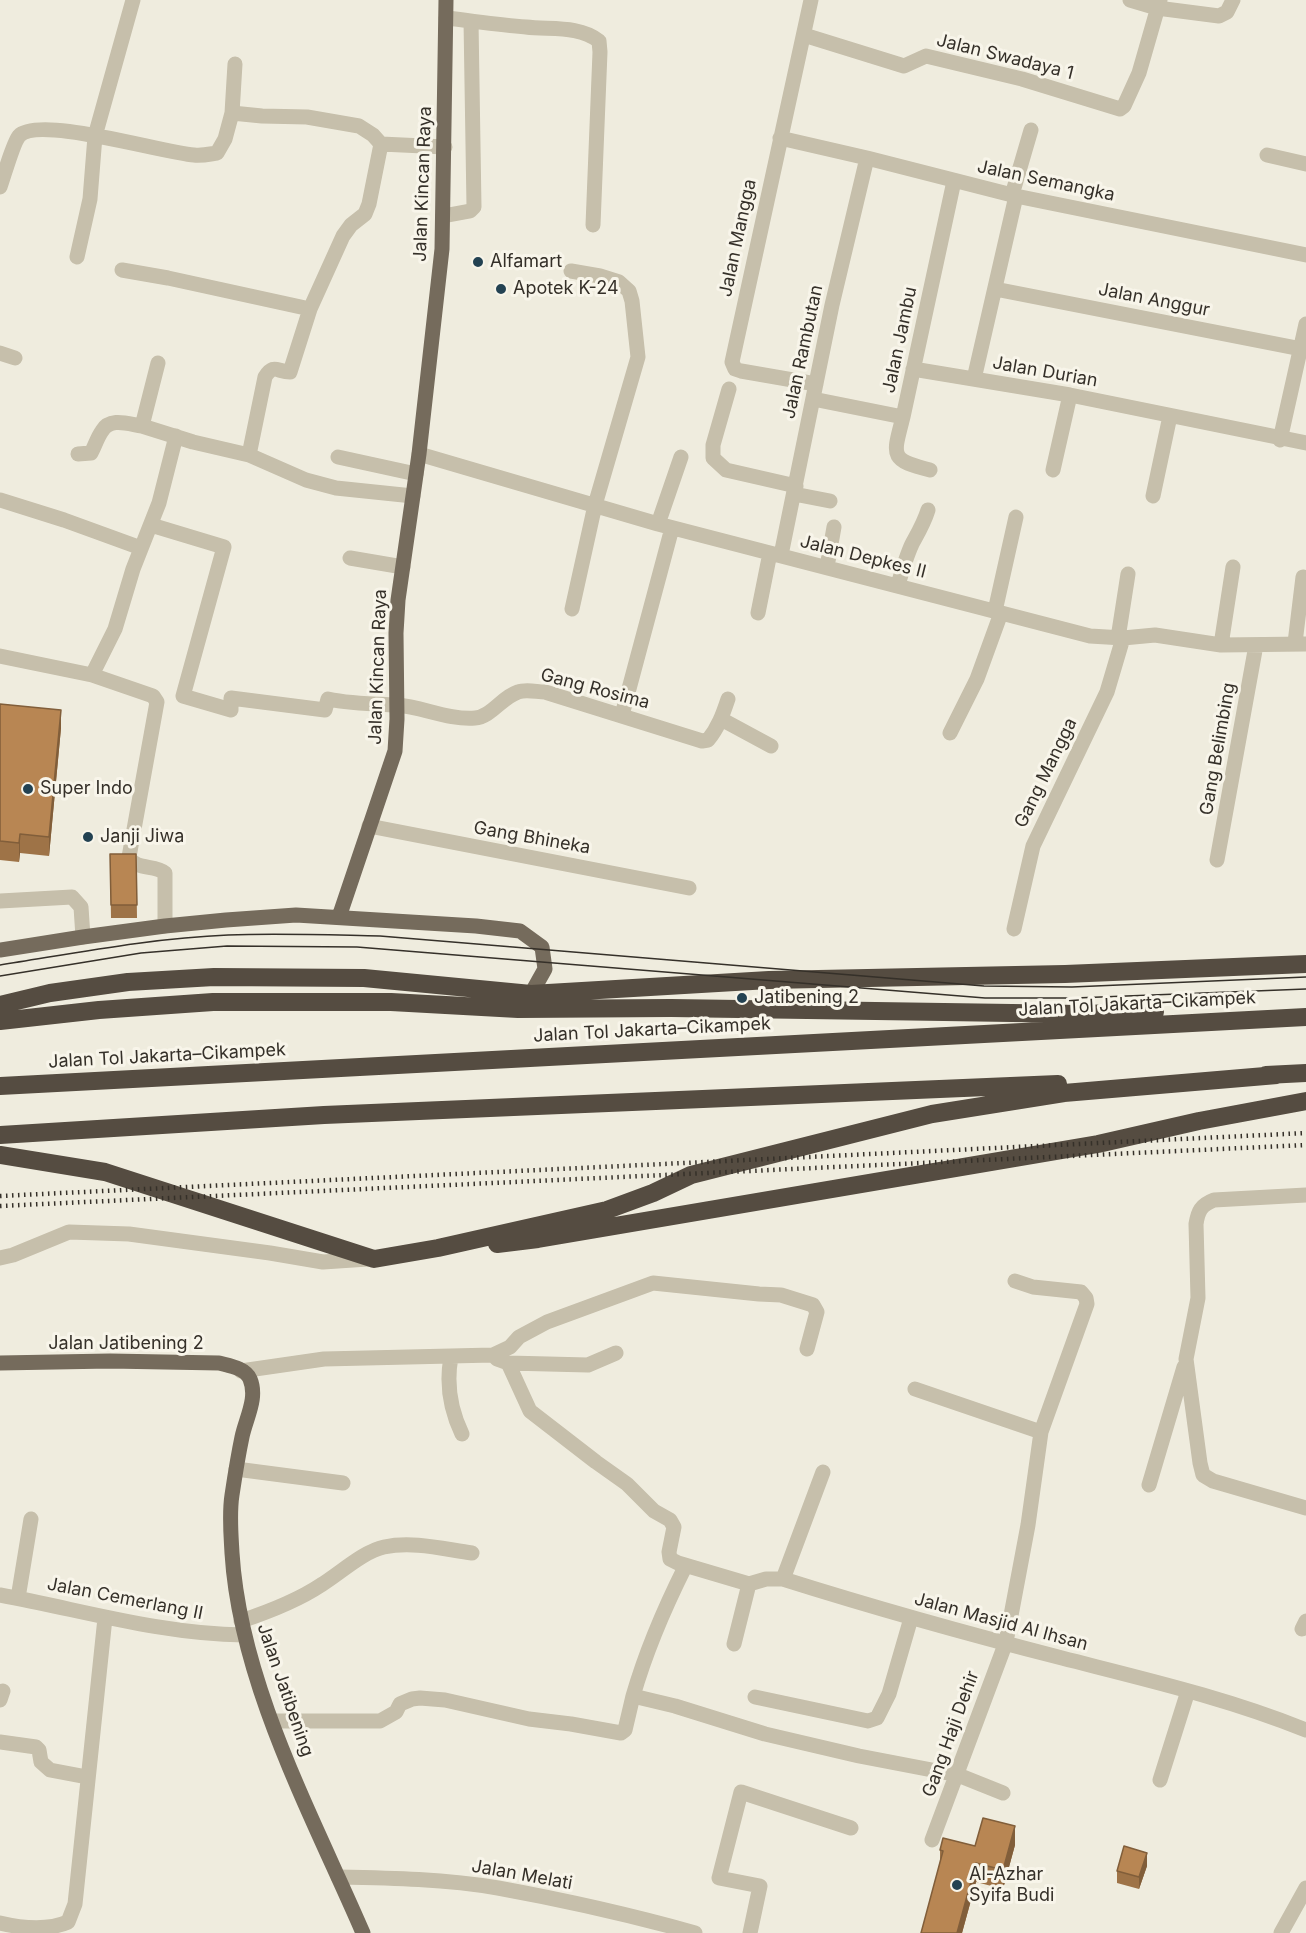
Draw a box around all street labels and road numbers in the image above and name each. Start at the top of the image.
street label: Jalan Swadaya 1 [934,30,1076,84]
street label: Jalan Kincan Raya [409,106,437,262]
street label: Jalan Semangka [975,156,1117,206]
street label: Jalan Mangga [715,177,761,299]
street label: Jalan Anggur [1096,279,1212,321]
street label: Jalan Rambutan [778,283,828,421]
street label: Jalan Jambu [878,285,922,395]
street label: Jalan Durian [991,352,1099,392]
street label: Jalan Depkes II [798,531,928,583]
street label: Jalan Kincan Raya [364,589,392,745]
street label: Gang Rosima [538,664,652,714]
street label: Gang Belimbing [1196,681,1240,817]
street label: Gang Mangga [1010,715,1082,831]
street label: Gang Bhineka [472,817,592,859]
street label: Jalan Tol Jakarta–Cikampek [1018,987,1256,1021]
street label: Jalan Tol Jakarta–Cikampek [533,1013,771,1047]
street label: Jalan Tol Jakarta–Cikampek [48,1039,286,1073]
street label: Jalan Jatibening 2 [48,1333,204,1355]
street label: Jalan Cemerlang II [45,1573,205,1625]
street label: Jalan Masjid Al Ihsan [912,1588,1090,1656]
street label: Jalan Jatibening [252,1621,318,1759]
street label: Gang Haji Dehir [918,1668,984,1800]
street label: Jalan Melati [470,1856,574,1894]

